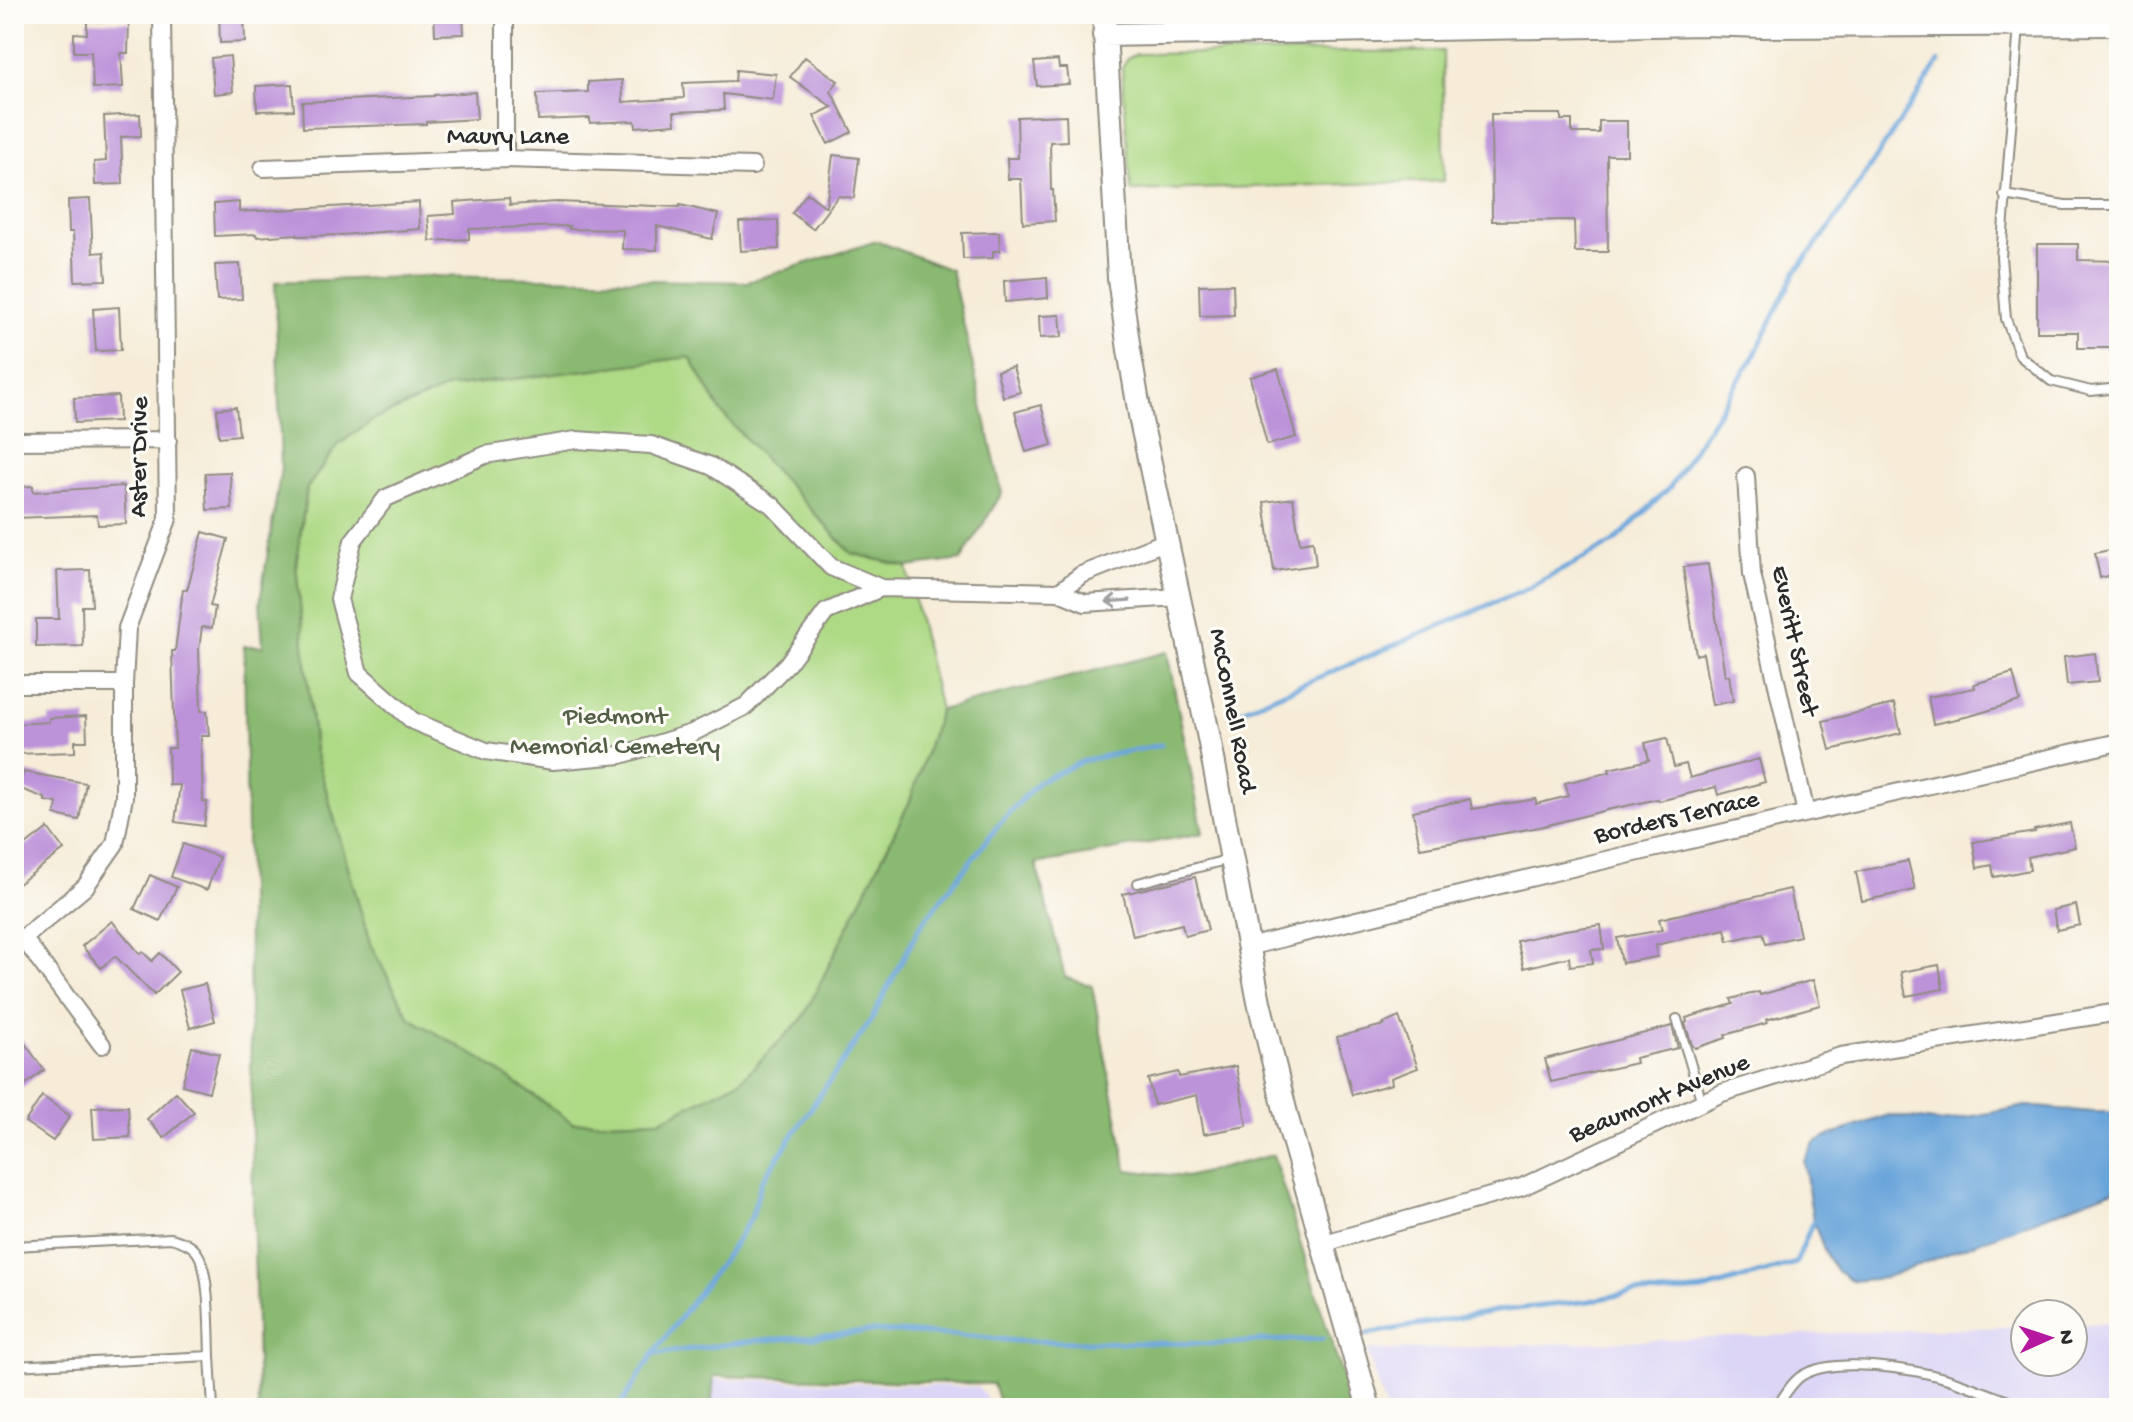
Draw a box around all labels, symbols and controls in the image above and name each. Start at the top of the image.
street label: Maury Lane [447,123,570,154]
street label: Aster Drive [124,396,158,518]
street label: Everitt Street [1762,563,1825,721]
one-way arrow [1105,594,1132,609]
street label: McConnell Road [1200,626,1262,798]
park label: Piedmont Memorial Cemetery [510,703,720,764]
street label: Borders Terrace [1591,785,1763,853]
street label: Beaumont Avenue [1564,1048,1755,1152]
north arrow [2009,1298,2089,1378]
text: N [2052,1329,2078,1345]

